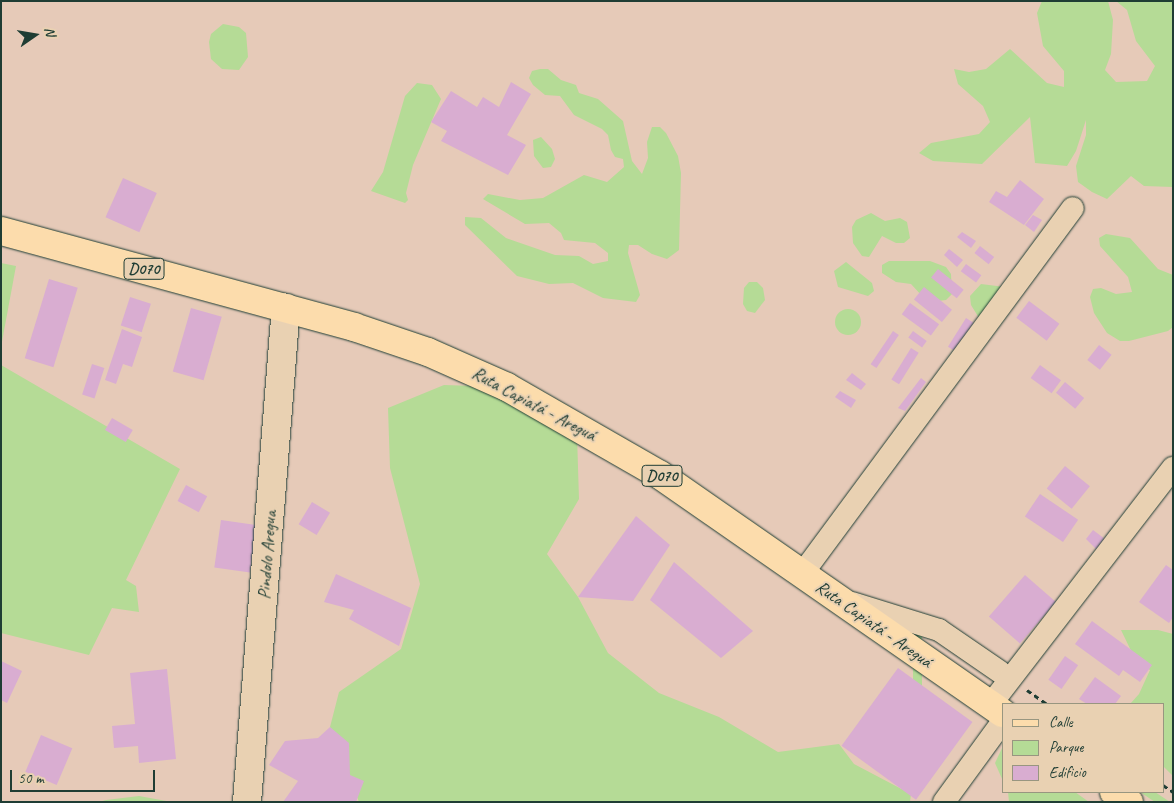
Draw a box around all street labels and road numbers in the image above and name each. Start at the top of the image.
road number: D070 [123,255,165,282]
street label: Ruta Capiatá - Areguá [468,362,600,446]
road number: D070 [641,462,683,490]
street label: Pindolo Aregua [253,510,281,600]
street label: Ruta Capiatá - Areguá [811,576,937,672]

